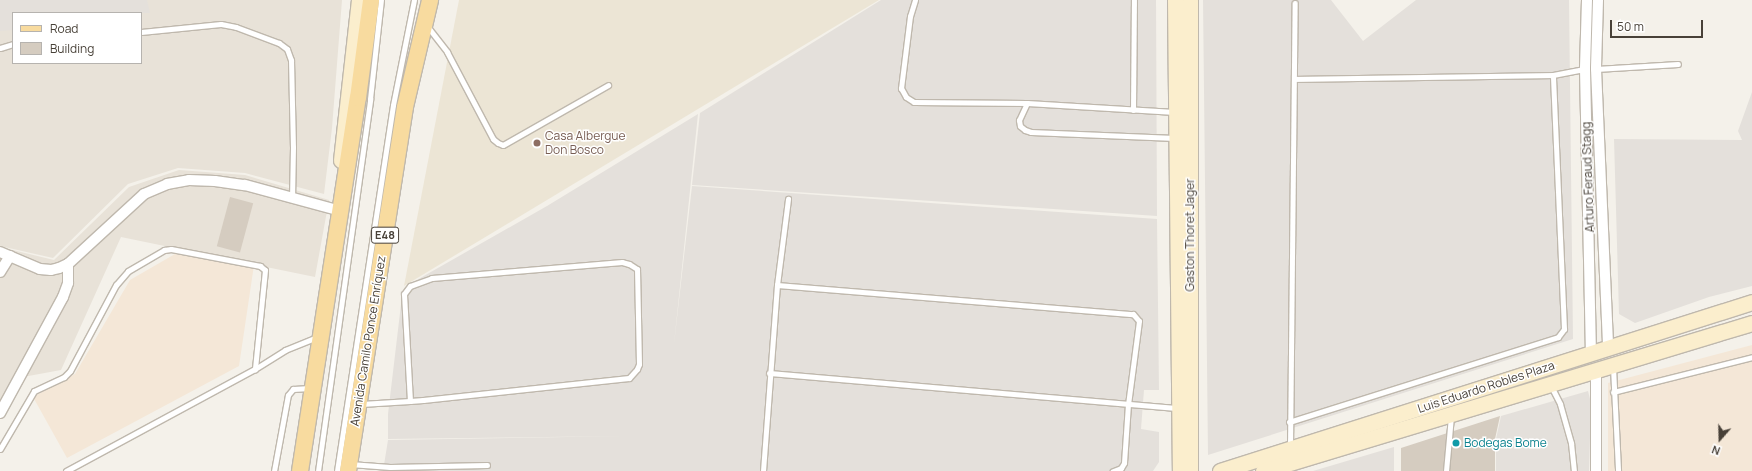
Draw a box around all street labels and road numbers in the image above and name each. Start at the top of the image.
street label: Arturo Feraud Stagg [1579,121,1597,233]
street label: Gaston Thoret Jager [1183,178,1197,292]
road number: E48 [371,226,399,244]
street label: Avenida Camilo Ponce Enríquez [347,255,389,427]
street label: Luis Eduardo Robles Plaza [1416,358,1556,416]

